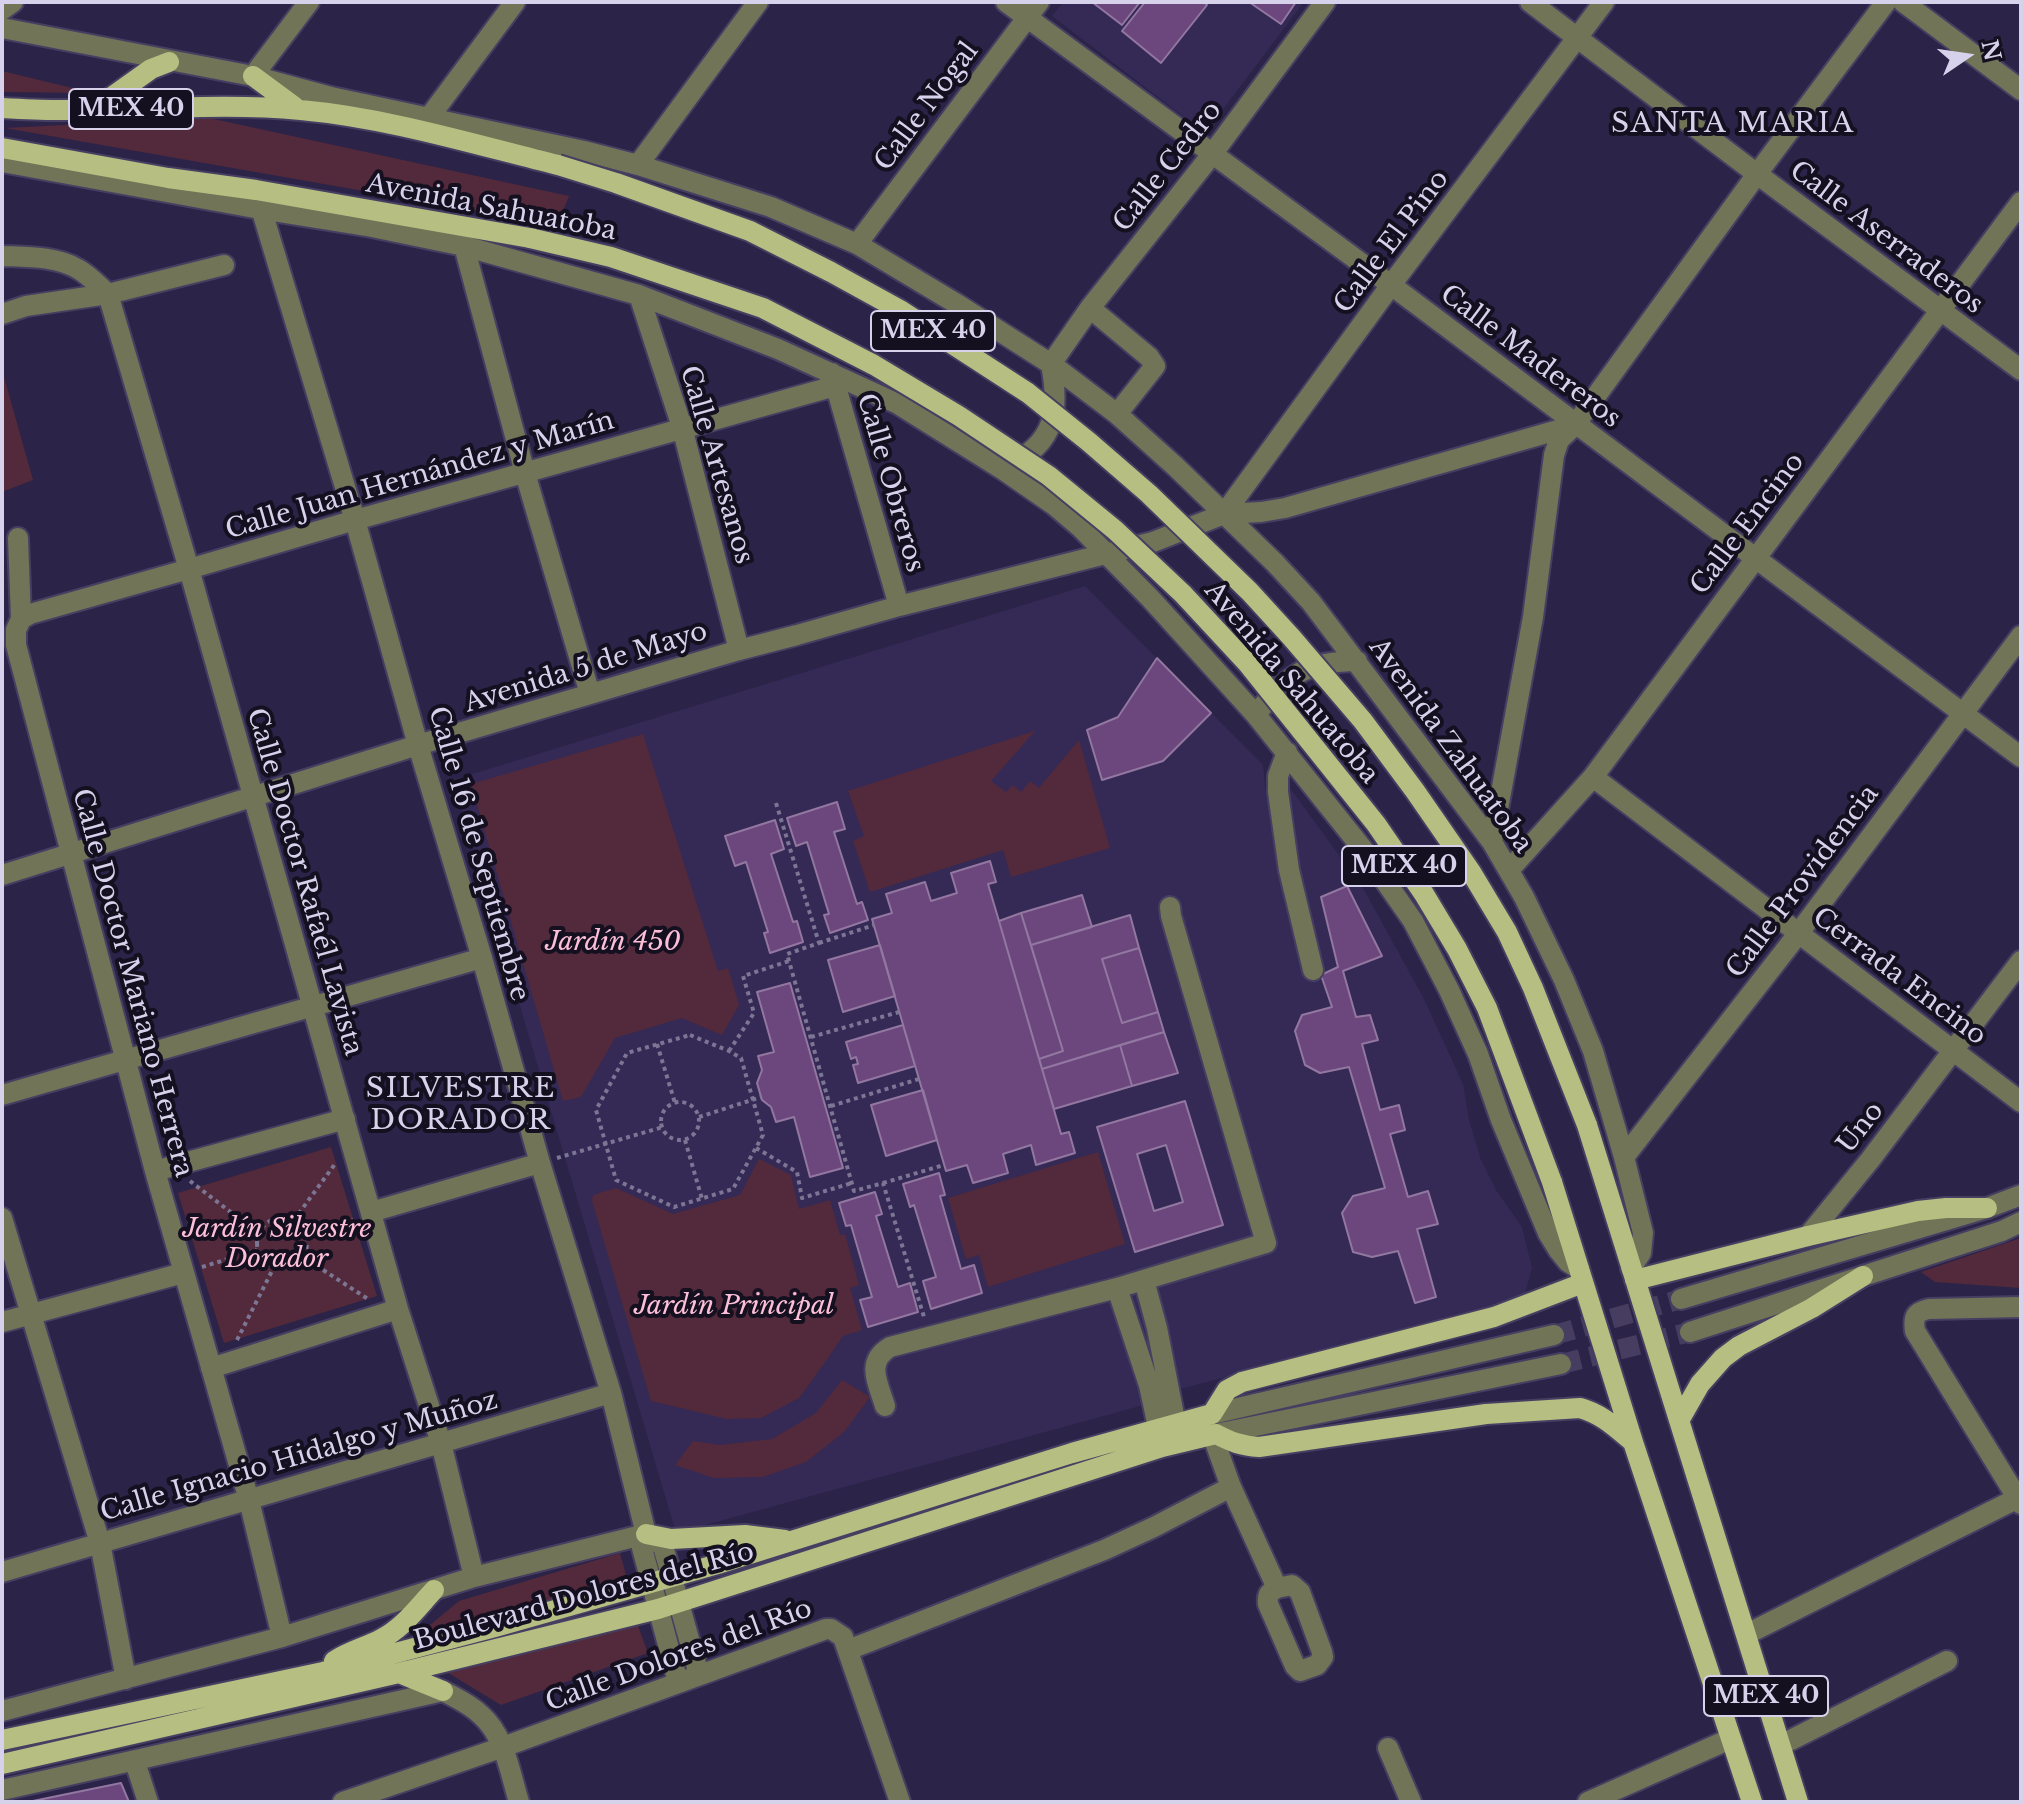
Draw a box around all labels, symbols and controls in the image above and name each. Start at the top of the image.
north arrow [1927,16,2007,96]
street label: Calle Nogal [869,37,985,177]
text: N [1975,37,2006,64]
road number: MEX 40 [69,89,193,129]
street label: Calle Cedro [1107,96,1229,238]
district label: SANTA MARIA [1611,107,1855,141]
street label: Calle Aserraderos [1783,155,1989,321]
street label: Calle El Pino [1328,164,1456,320]
street label: Avenida Sahuatoba [363,168,619,248]
street label: Calle Madereros [1434,279,1626,435]
road number: MEX 40 [871,311,995,351]
street label: Calle Artesanos [673,362,759,568]
street label: Calle Obreros [850,390,930,576]
street label: Calle Juan Hernández y Marín [222,405,618,547]
street label: Calle Encino [1685,447,1811,601]
street label: Avenida Sahuatoba [1197,576,1385,790]
street label: Avenida 5 de Mayo [461,616,711,720]
street label: Avenida Zahuatoba [1362,633,1538,859]
street label: Calle 16 de Septiembre [421,703,535,1005]
street label: Calle Doctor Rafaél Lavista [239,705,369,1059]
street label: Calle Providencia [1720,779,1886,985]
street label: Calle Doctor Mariano Herrera [65,786,199,1180]
road number: MEX 40 [1342,846,1466,886]
street label: Cerrada Encino [1806,902,1992,1052]
park label: Jardín 450 [545,927,681,959]
district label: SILVESTRE DORADOR [366,1072,556,1138]
street label: Uno [1831,1096,1891,1160]
park label: Jardín Silvestre Dorador [183,1214,371,1276]
park label: Jardín Principal [634,1291,834,1323]
street label: Calle Ignacio Hidalgo y Muñoz [97,1385,501,1529]
street label: Boulevard Dolores del Río [410,1537,758,1657]
street label: Calle Dolores del Río [542,1593,816,1719]
road number: MEX 40 [1704,1676,1828,1716]

